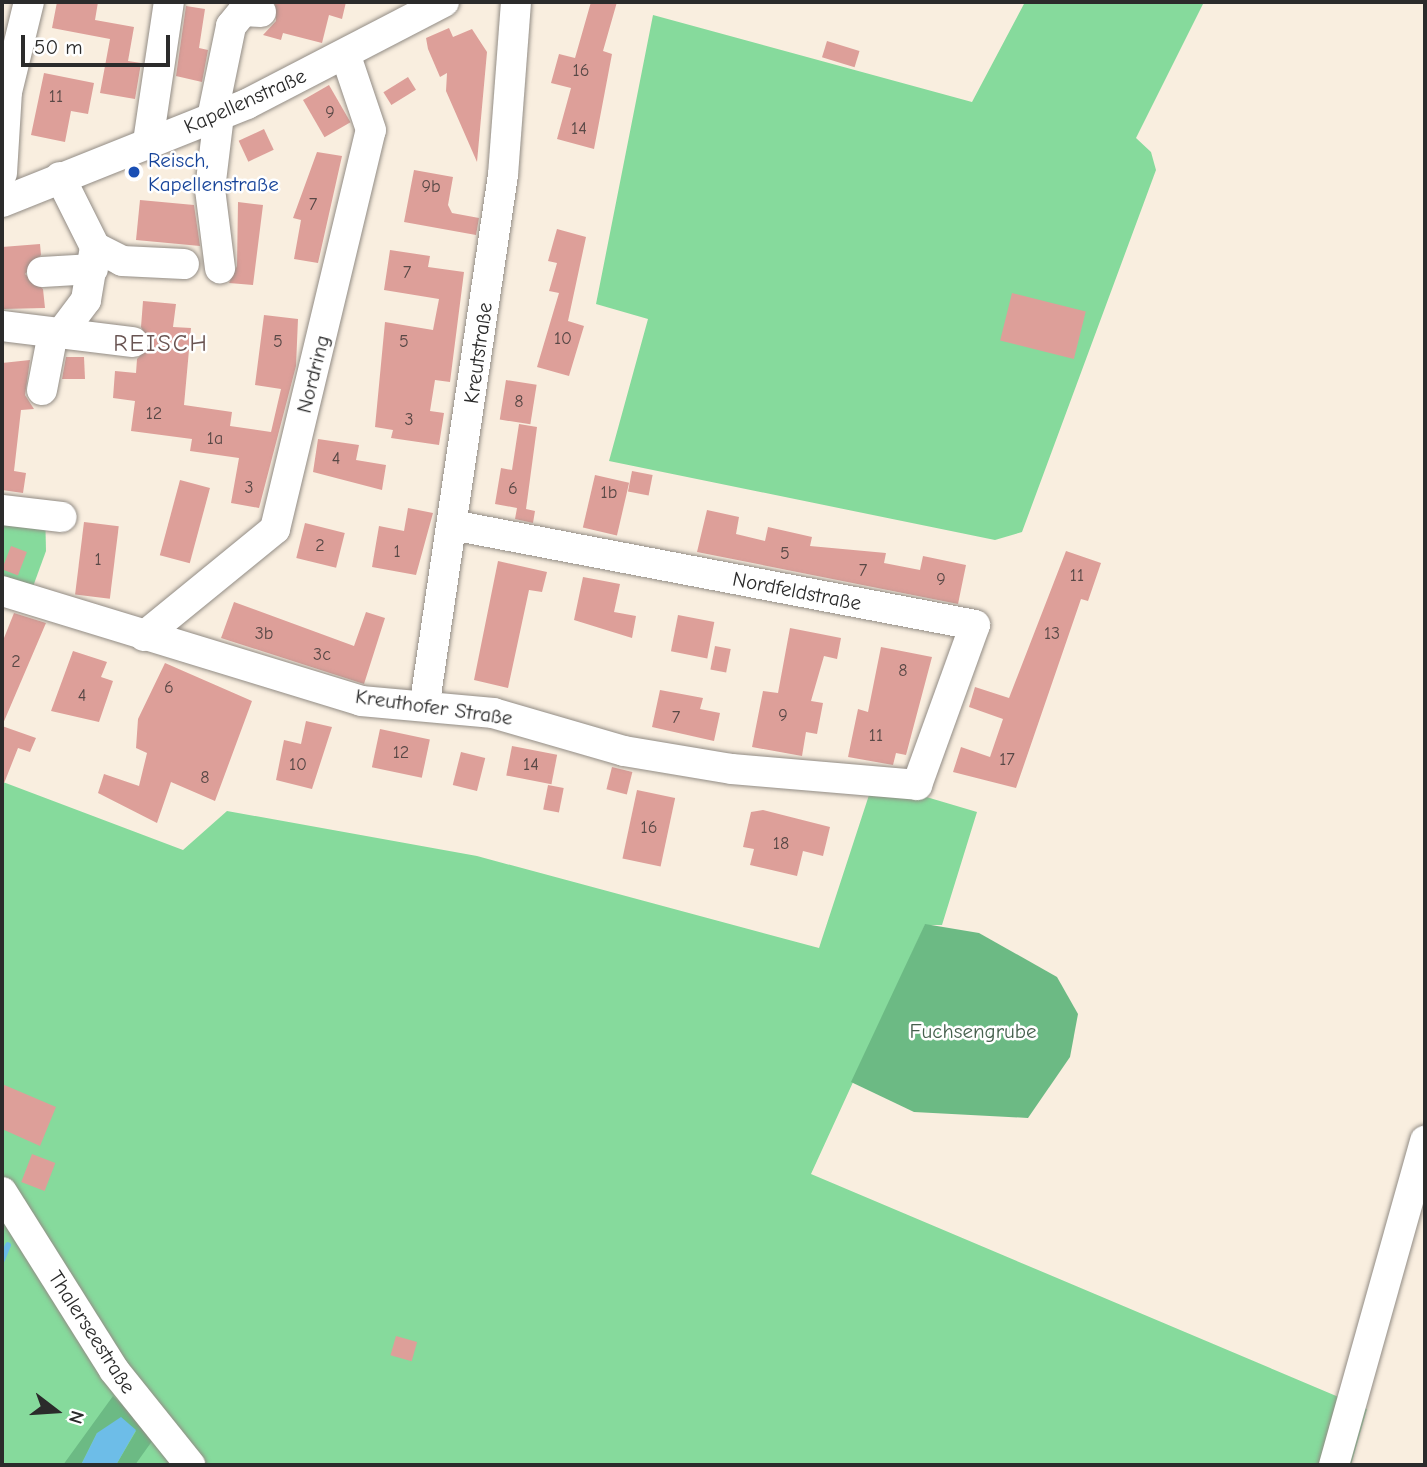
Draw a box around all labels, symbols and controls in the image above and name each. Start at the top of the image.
scale bar [24,21,173,65]
text: 50 m [34,35,83,59]
house number: 16 [573,60,589,82]
street label: Kapellenstraße [180,63,310,139]
house number: 11 [49,86,63,108]
house number: 9 [325,102,335,124]
house number: 14 [571,118,587,140]
place label: Reisch, Kapellenstraße [148,147,279,197]
marker: Reisch, Kapellenstraße [126,164,142,180]
house number: 9b [421,176,441,198]
house number: 7 [309,194,317,216]
house number: 7 [403,262,411,284]
street label: Kreutstraße [458,301,498,405]
house number: 10 [554,328,572,350]
district label: REISCH [114,330,208,358]
house number: 5 [273,331,283,353]
house number: 5 [399,331,409,353]
street label: Nordring [291,332,335,416]
house number: 8 [514,391,524,413]
house number: 12 [146,403,162,425]
house number: 3 [404,409,414,431]
house number: 1a [207,428,223,450]
house number: 4 [332,448,340,470]
house number: 3 [244,477,254,499]
house number: 6 [508,478,518,500]
house number: 1b [601,482,617,504]
house number: 2 [315,535,325,557]
house number: 1 [393,541,401,563]
house number: 5 [780,543,790,565]
house number: 1 [94,549,102,571]
house number: 7 [859,560,867,582]
house number: 11 [1070,565,1084,587]
street label: Nordfeldstraße [731,566,863,616]
house number: 9 [936,569,946,591]
house number: 3b [255,623,273,645]
house number: 13 [1044,623,1060,645]
house number: 3c [313,644,331,666]
house number: 2 [11,651,21,673]
house number: 8 [898,660,908,682]
house number: 6 [164,677,174,699]
street label: Kreuthofer Straße [354,683,514,731]
house number: 4 [78,685,86,707]
house number: 9 [778,705,788,727]
house number: 7 [672,707,680,729]
house number: 11 [869,725,883,747]
house number: 12 [393,742,409,764]
house number: 17 [999,749,1015,771]
house number: 10 [289,754,307,776]
house number: 14 [523,754,539,776]
house number: 8 [200,767,210,789]
house number: 16 [641,817,657,839]
house number: 18 [773,833,789,855]
park label: Fuchsengrube [910,1018,1036,1044]
street label: Thalerseestraße [43,1266,141,1398]
north arrow [21,1376,91,1446]
text: N [64,1408,88,1426]

